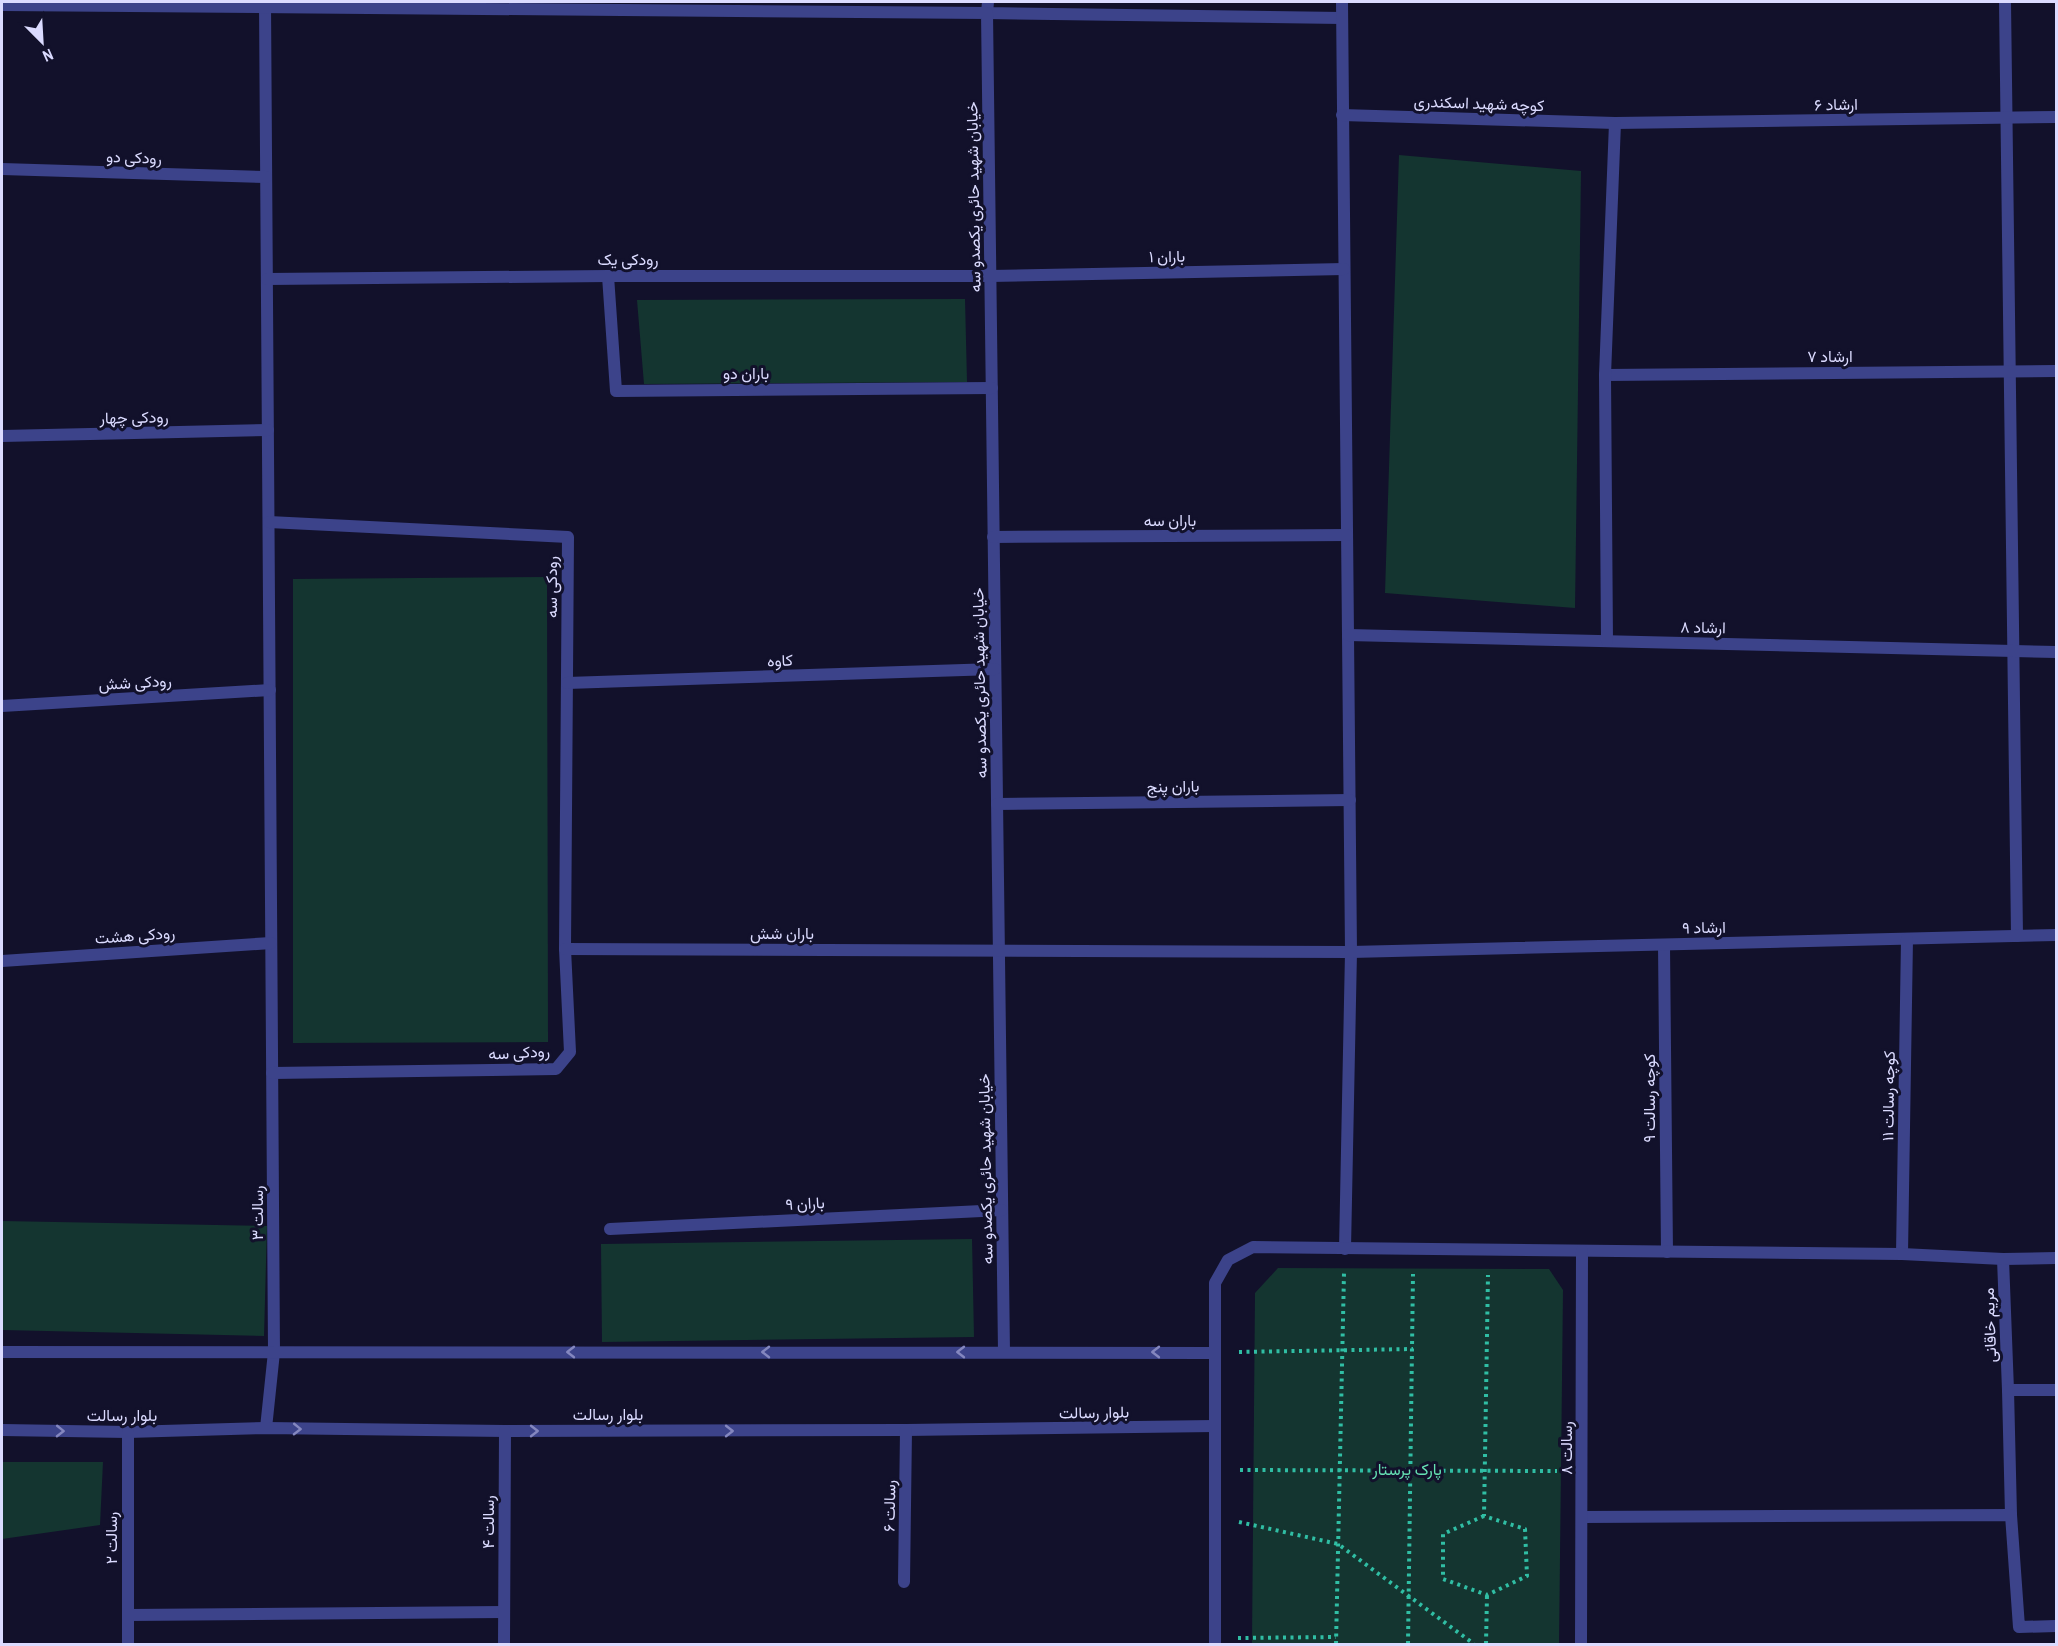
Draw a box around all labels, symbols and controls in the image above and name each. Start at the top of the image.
north arrow [12,12,72,72]
text: N [39,44,57,68]
street label: کوچه شهید اسکندری [1413,90,1545,117]
street label: ارشاد ۶ [1814,93,1858,115]
street label: خیابان شهید حائری یکصدو سه [960,101,986,293]
street label: رودکی دو [106,145,162,169]
street label: باران ۱ [1149,245,1185,267]
street label: رودکی یک [597,248,659,270]
street label: ارشاد ۷ [1807,345,1853,367]
street label: باران دو [723,362,769,384]
street label: رودکی چهار [98,405,169,430]
street label: باران سه [1144,509,1196,531]
street label: رودکی سه [540,556,562,618]
street label: خیابان شهید حائری یکصدو سه [966,587,992,779]
street label: ارشاد ۸ [1680,616,1726,638]
street label: کاوه [767,649,793,671]
street label: رودکی شش [98,669,172,695]
street label: باران پنج [1146,775,1200,798]
street label: ارشاد ۹ [1682,916,1726,938]
street label: رودکی هشت [94,921,176,949]
street label: باران شش [750,922,814,944]
street label: رودکی سه [488,1039,550,1065]
street label: کوچه رسالت ۱۱ [1876,1051,1901,1141]
street label: کوچه رسالت ۹ [1638,1054,1661,1142]
street label: خیابان شهید حائری یکصدو سه [972,1073,998,1265]
street label: رسالت ۳ [246,1186,268,1240]
street label: باران ۹ [785,1191,825,1215]
street label: مریم خاقانی [1977,1287,2001,1363]
one-way arrow [567,1346,576,1358]
one-way arrow [762,1346,771,1358]
one-way arrow [957,1346,966,1358]
one-way arrow [1152,1346,1161,1358]
street label: بلوار رسالت [1059,1400,1129,1424]
street label: بلوار رسالت [573,1403,643,1425]
street label: بلوار رسالت [87,1404,157,1426]
street label: رسالت ۸ [1555,1421,1577,1475]
one-way arrow [292,1422,301,1435]
one-way arrow [55,1425,64,1437]
one-way arrow [529,1425,538,1437]
one-way arrow [724,1425,733,1437]
park label: پارک پرستار [1371,1458,1442,1481]
street label: رسالت ۶ [878,1480,900,1532]
street label: رسالت ۴ [477,1495,499,1549]
street label: رسالت ۲ [100,1512,122,1564]

